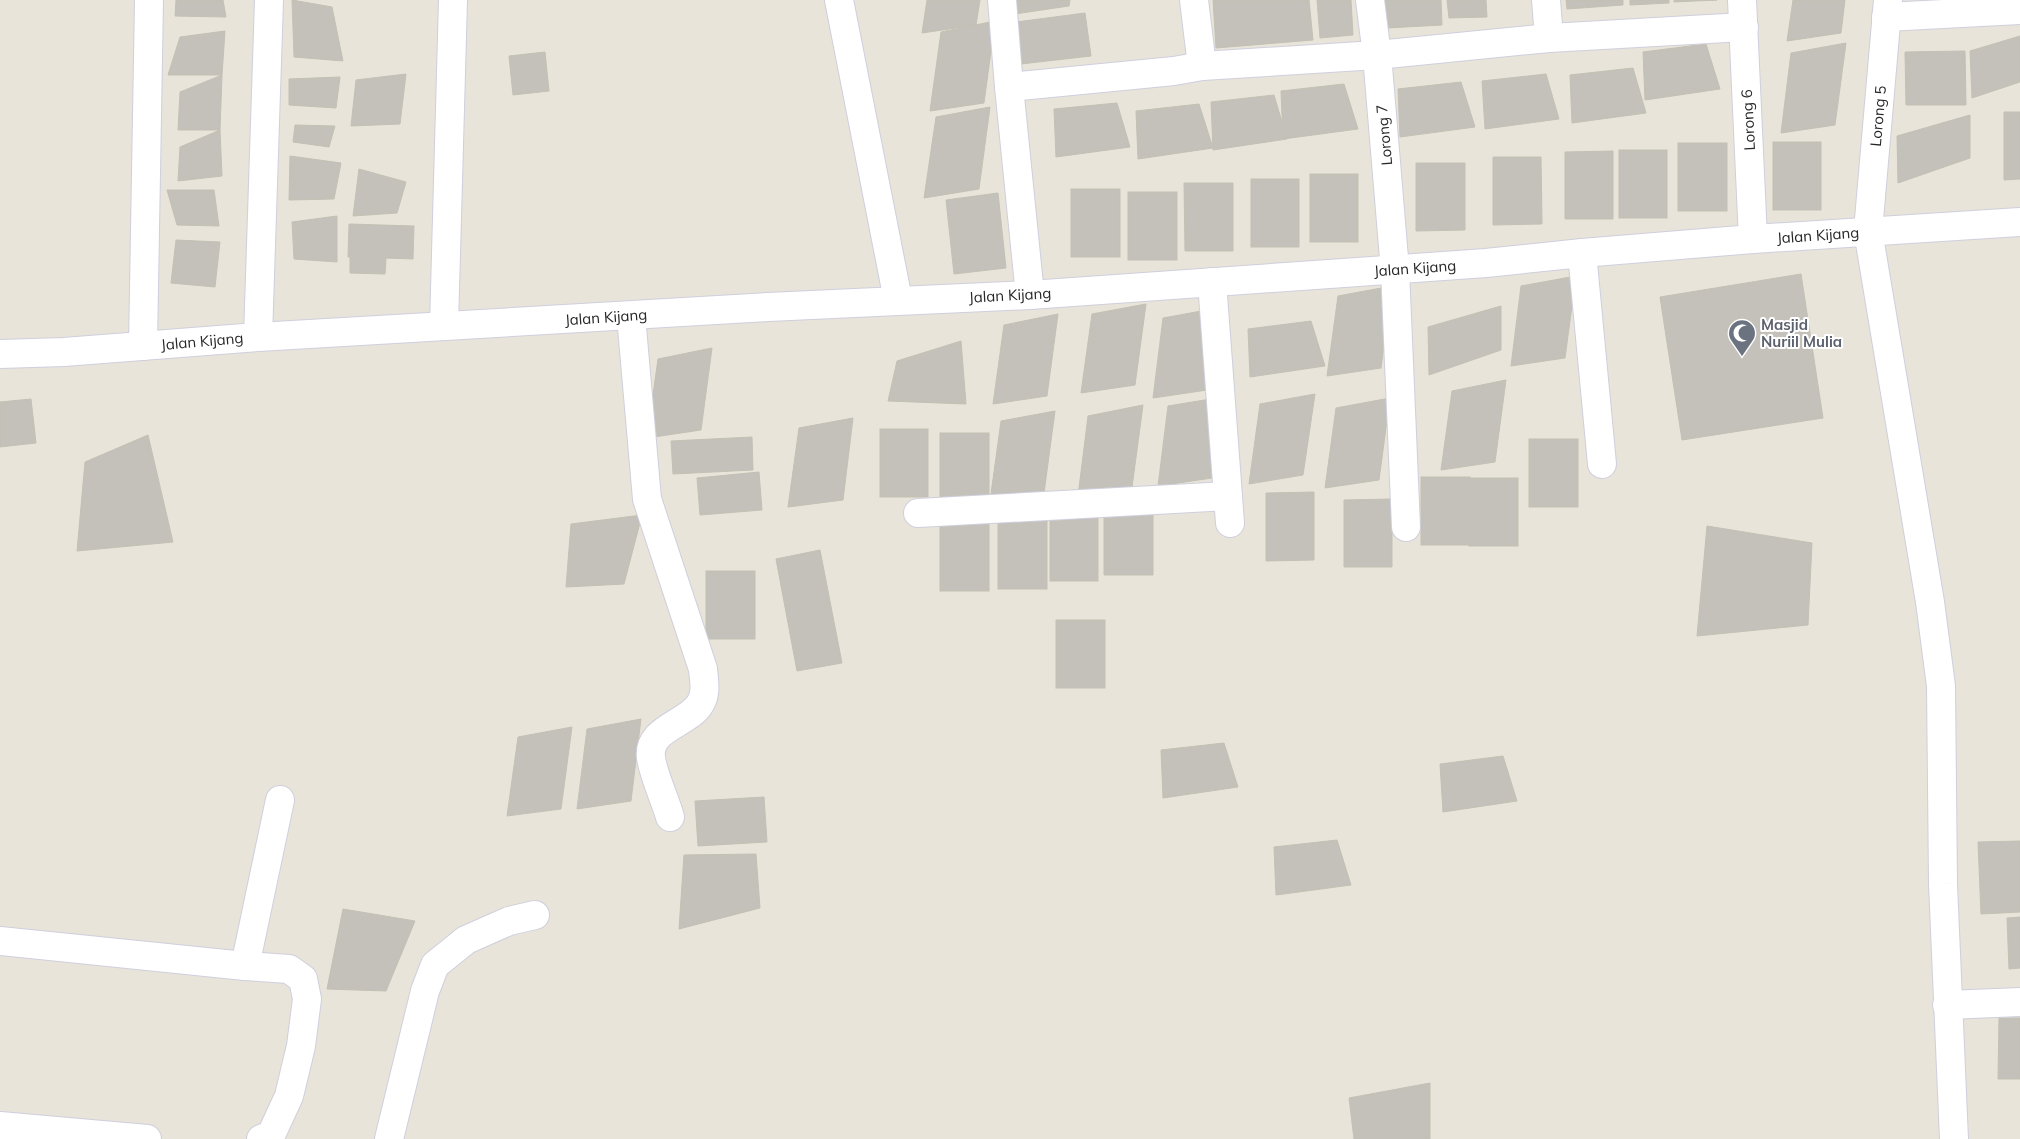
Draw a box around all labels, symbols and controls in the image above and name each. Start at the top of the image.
street label: Lorong 5 [1866,85,1890,147]
street label: Lorong 6 [1737,89,1759,151]
street label: Lorong 7 [1372,104,1396,166]
street label: Jalan Kijang [1776,223,1860,247]
street label: Jalan Kijang [1373,256,1457,280]
street label: Jalan Kijang [968,283,1052,307]
street label: Jalan Kijang [564,305,648,329]
place label: Masjid Nuriil Mulia [1761,315,1842,351]
mosque icon: Masjid Nuriil Mulia [1727,318,1757,357]
street label: Jalan Kijang [160,328,244,354]

